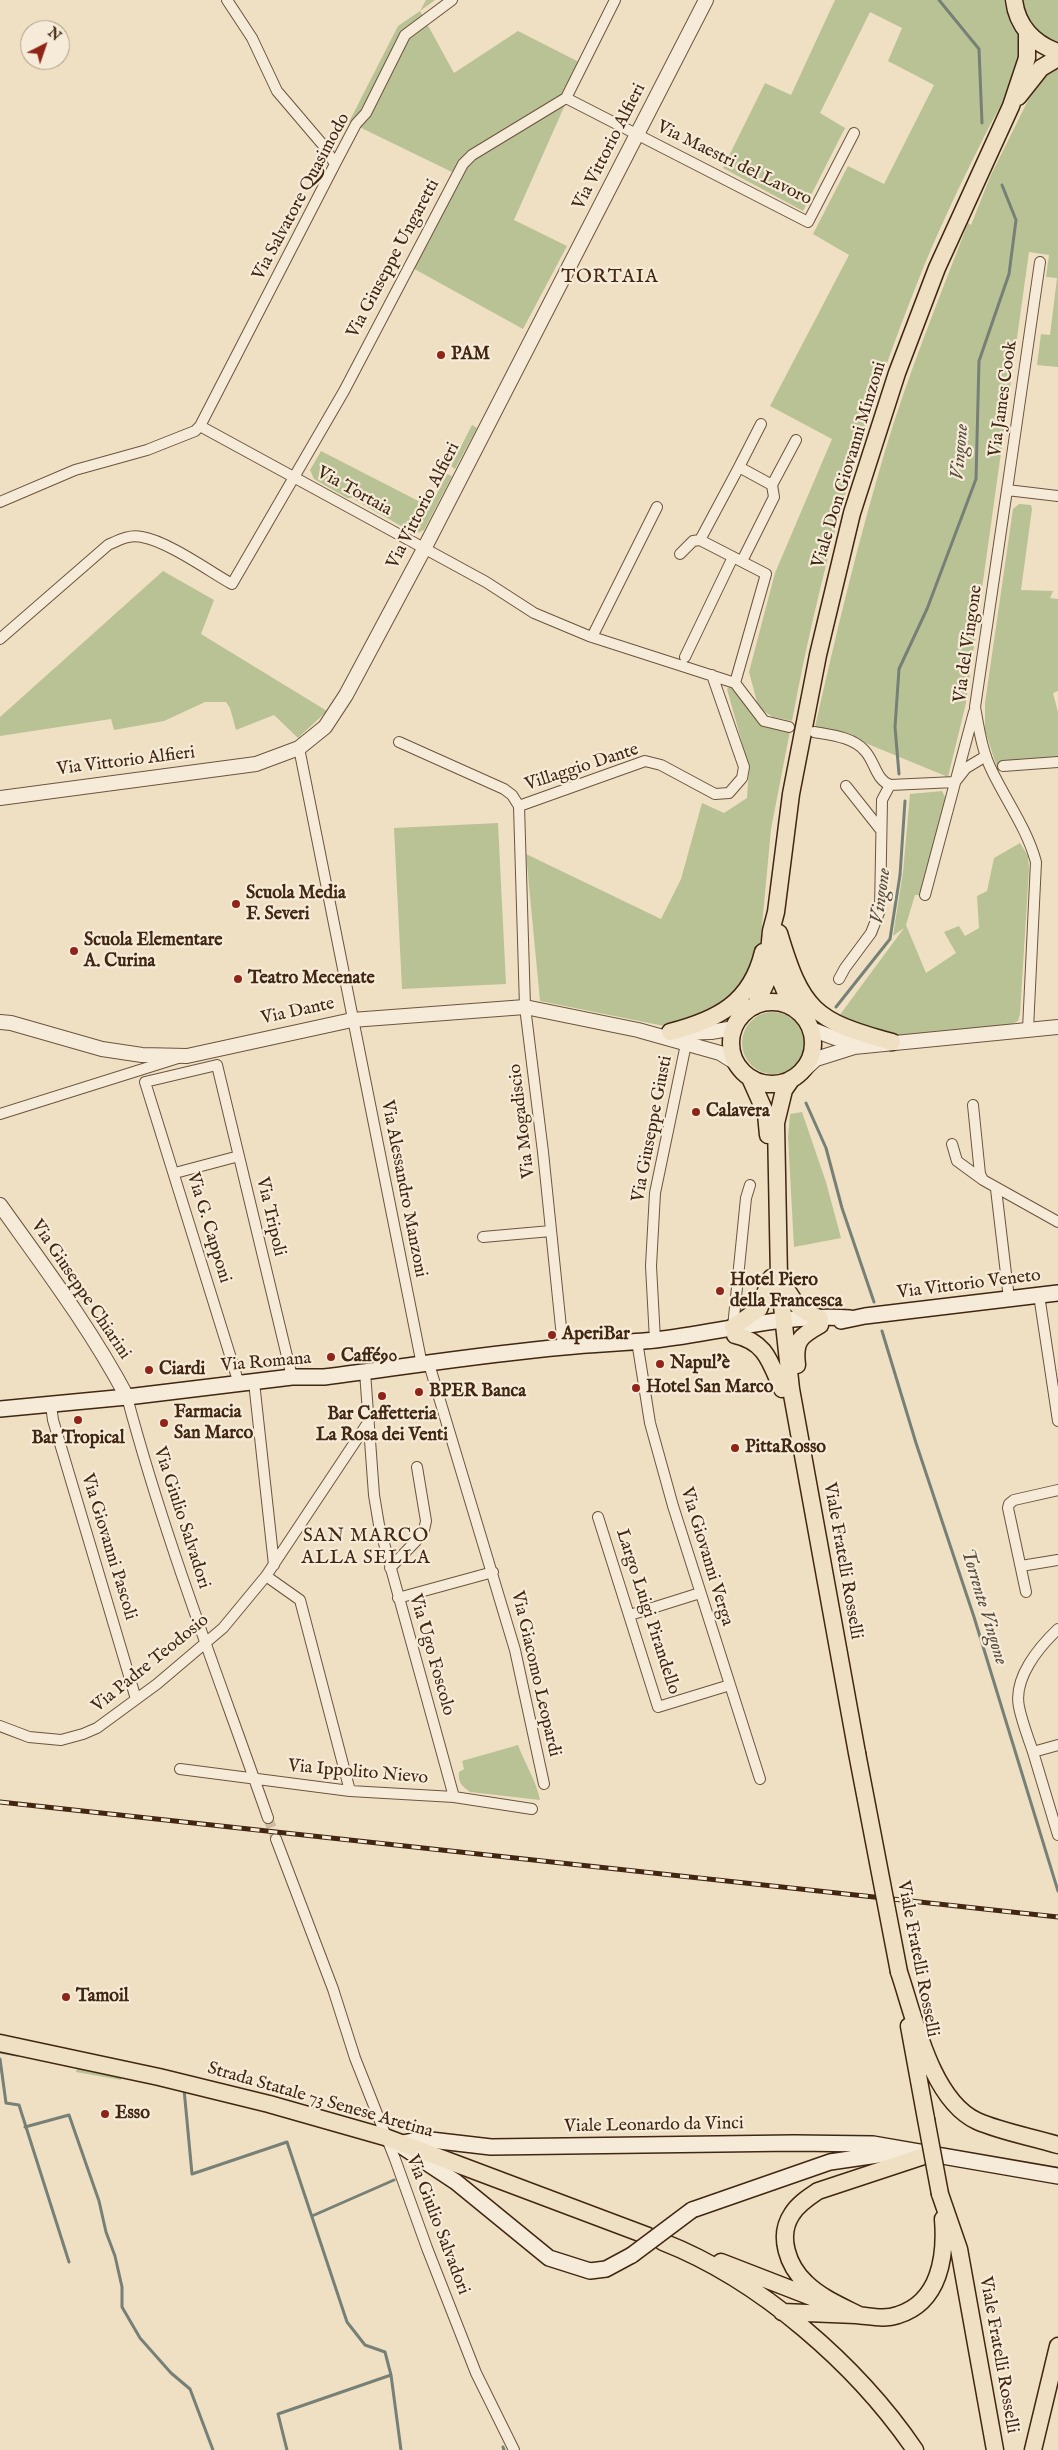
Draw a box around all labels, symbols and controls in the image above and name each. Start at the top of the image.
north arrow [20,20,70,70]
text: N [44,24,65,45]
street label: Via Vittorio Alfieri [569,80,651,214]
street label: Via Salvatore Quasimodo [249,110,355,284]
street label: Via Maestri del Lavoro [653,117,815,211]
street label: Via Giuseppe Ungaretti [343,176,445,342]
district label: TORTAIA [560,267,660,289]
street label: Via James Cook [985,340,1023,458]
place label: PAM [451,344,490,366]
marker: PAM [435,349,447,361]
street label: Viale Don Giovanni Minzoni [808,359,892,571]
water label: Vingone [947,423,975,481]
street label: Via Vittorio Alfieri [383,439,465,573]
street label: Via Tortaia [313,463,395,521]
street label: Via del Vingone [950,584,988,704]
street label: Villaggio Dante [522,739,642,797]
street label: Via Vittorio Alfieri [56,743,196,781]
water label: Vingone [867,867,897,925]
place label: Scuola Media F. Severi [246,883,346,926]
marker: Scuola Media F. Severi [230,898,242,910]
place label: Scuola Elementare A. Curina [84,930,223,972]
marker: Scuola Elementare A. Curina [68,945,80,957]
place label: Teatro Mecenate [248,968,375,990]
marker: Teatro Mecenate [232,973,244,985]
street label: Via Dante [259,994,337,1030]
street label: Via Giuseppe Giusti [628,1054,678,1204]
street label: Via Mogadiscio [505,1063,541,1179]
street label: Via Alessandro Manzoni [375,1099,431,1279]
place label: Calavera [706,1101,770,1123]
marker: Calavera [690,1106,702,1118]
street label: Via G. Capponi [181,1170,235,1286]
street label: Via Tripoli [250,1175,290,1259]
street label: Via Giuseppe Chiarini [25,1216,135,1364]
street label: Via Vittorio Veneto [896,1265,1042,1305]
place label: Hotel Piero della Francesca [730,1270,842,1312]
marker: Hotel Piero della Francesca [714,1285,726,1297]
place label: AperiBar [562,1324,630,1346]
marker: AperiBar [546,1329,558,1341]
place label: Caffé90 [341,1346,397,1368]
street label: Via Romana [220,1348,312,1378]
marker: Caffé90 [325,1351,337,1363]
place label: Napul'è [670,1353,730,1375]
marker: Napul'è [654,1358,666,1370]
place label: Ciardi [159,1359,205,1381]
marker: Ciardi [143,1364,155,1376]
place label: Hotel San Marco [646,1377,773,1399]
place label: BPER Banca [429,1381,526,1403]
marker: Hotel San Marco [630,1382,642,1394]
marker: BPER Banca [413,1386,425,1398]
marker: Bar Caffetteria La Rosa dei Venti [376,1390,388,1402]
place label: Farmacia San Marco [174,1402,253,1445]
place label: Bar Caffetteria La Rosa dei Venti [316,1404,448,1446]
marker: Bar Tropical [72,1414,84,1426]
marker: Farmacia San Marco [158,1417,170,1429]
place label: Bar Tropical [31,1428,125,1450]
place label: PittaRosso [745,1437,826,1459]
marker: PittaRosso [729,1442,741,1454]
street label: Via Giulio Salvadori [148,1444,214,1592]
street label: Via Giovanni Pascoli [75,1471,141,1623]
street label: Viale Fratelli Rosselli [818,1481,866,1641]
street label: Via Giovanni Verga [675,1485,737,1629]
district label: SAN MARCO ALLA SELLA [300,1526,432,1570]
street label: Largo Luigi Pirandello [610,1527,684,1697]
water label: Torrente Vingone [955,1546,1011,1668]
street label: Via Giacomo Leopardi [505,1589,565,1759]
street label: Via Ugo Foscolo [403,1592,459,1718]
street label: Via Padre Teodosio [88,1610,214,1718]
street label: Via Ippolito Nievo [287,1756,429,1790]
street label: Viale Fratelli Rosselli [891,1879,943,2039]
place label: Tamoil [76,1986,129,2008]
marker: Tamoil [60,1991,72,2003]
street label: Strada Statale 73 Senese Aretina [205,2058,435,2144]
place label: Esso [115,2103,150,2125]
marker: Esso [99,2108,111,2120]
street label: Viale Leonardo da Vinci [564,2114,744,2138]
street label: Via Giulio Salvadori [400,2152,474,2298]
street label: Viale Fratelli Rosselli [974,2275,1022,2435]

